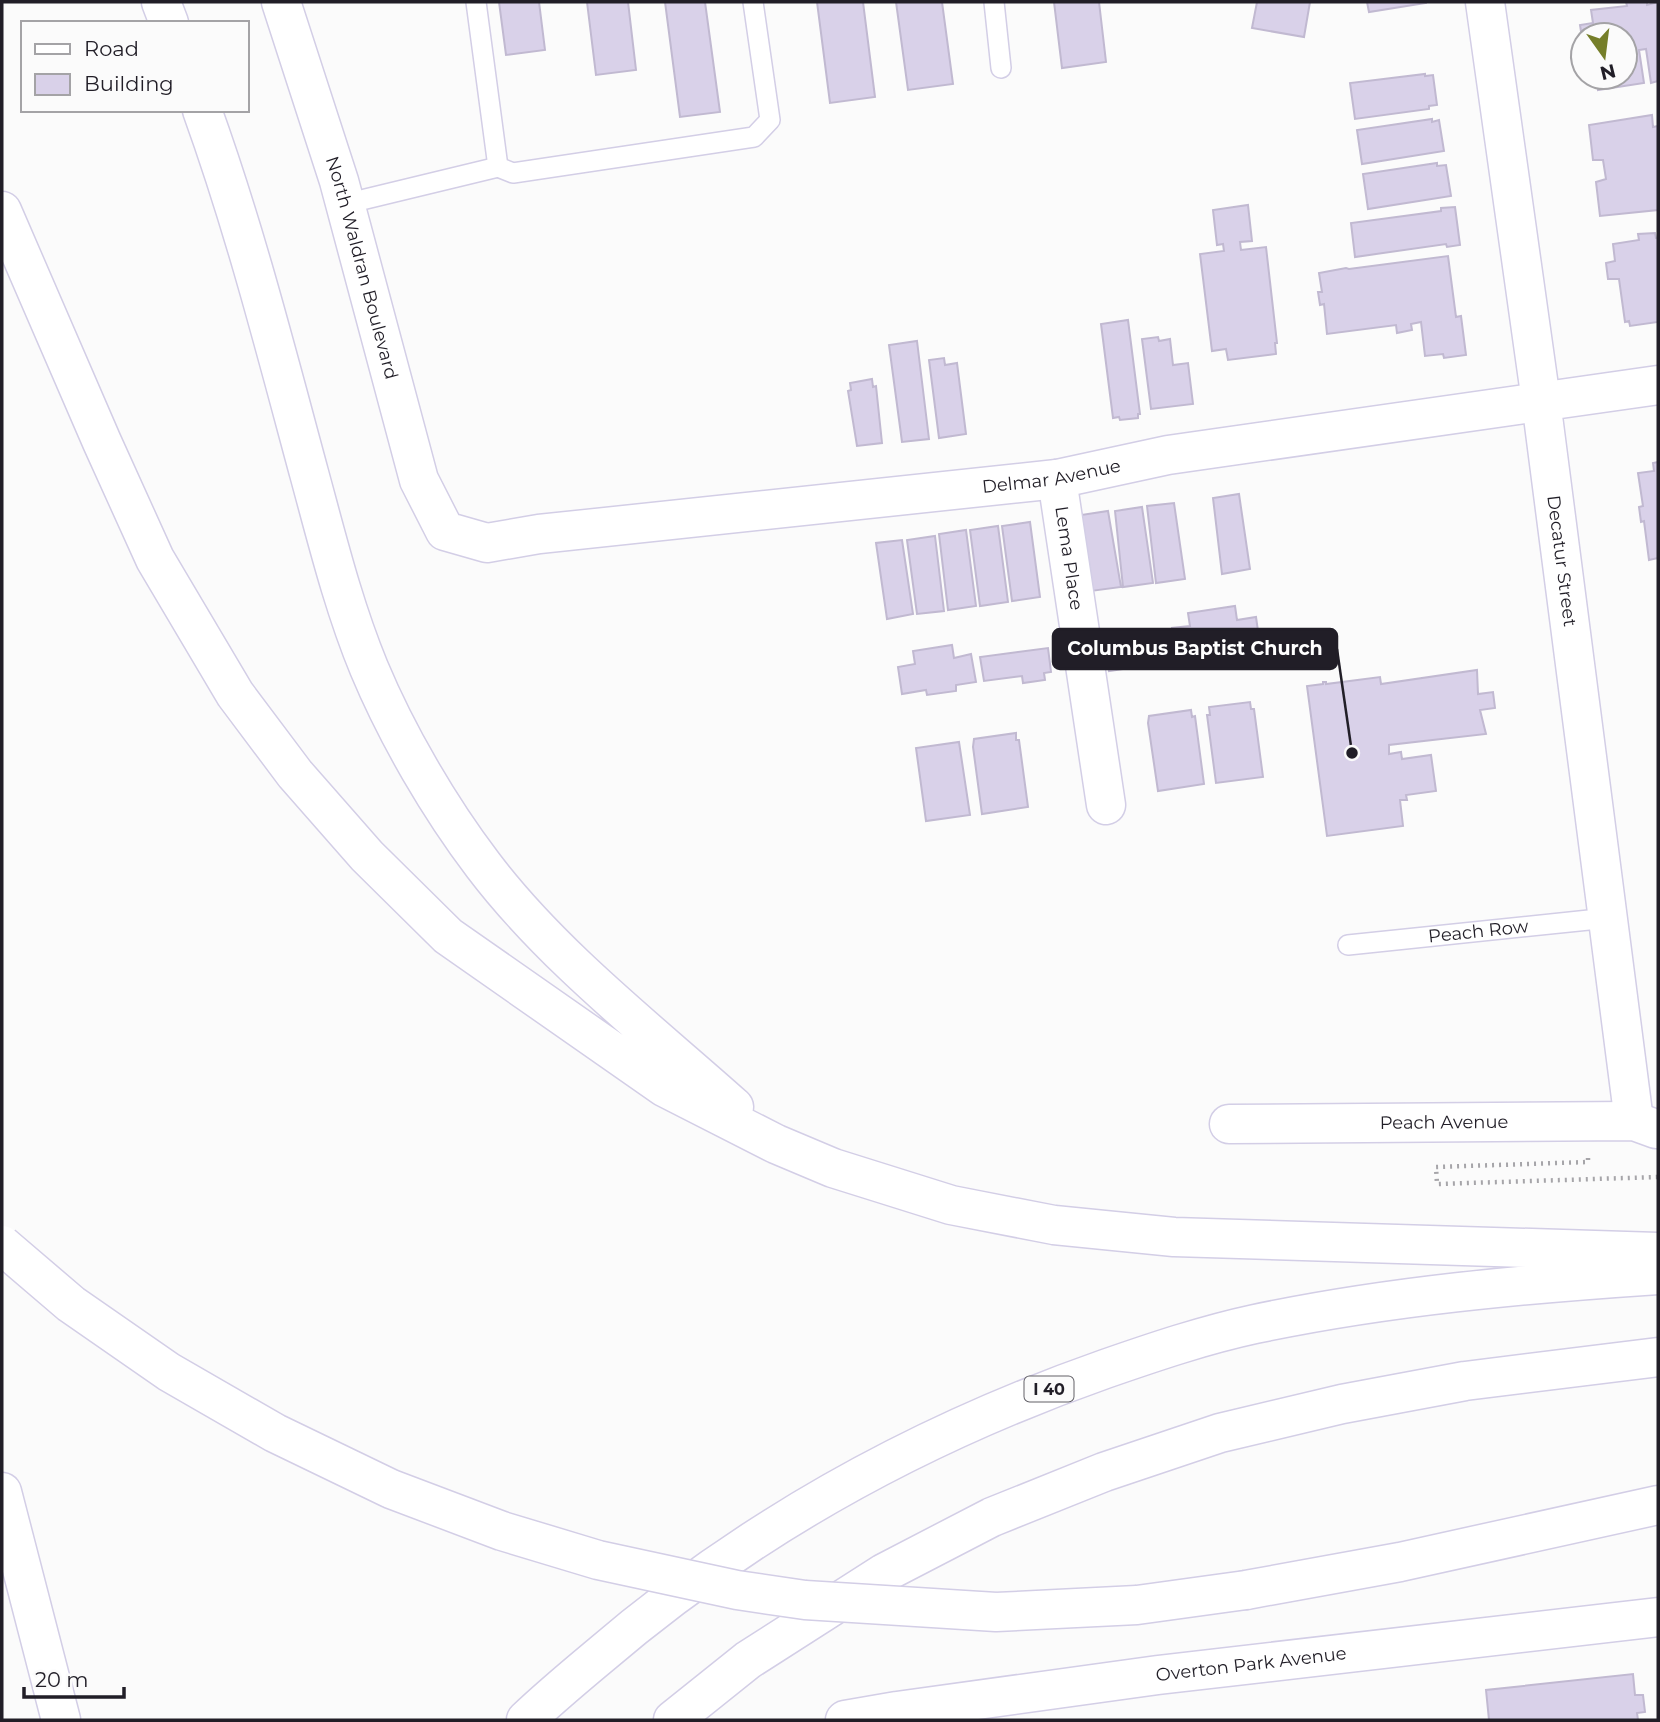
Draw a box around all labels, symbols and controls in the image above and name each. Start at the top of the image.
legend [21,21,248,112]
north arrow [1569,21,1639,91]
text: Road [84,36,139,61]
text: N [1598,59,1618,85]
text: Building [84,71,174,96]
street label: North Waldran Boulevard [321,154,403,382]
street label: Delmar Avenue [981,455,1123,498]
street label: Decatur Street [1542,494,1581,628]
street label: Lema Place [1050,505,1088,612]
callout: Columbus Baptist Church [1053,629,1337,669]
text: Columbus Baptist Church [1067,637,1323,660]
street label: Peach Row [1427,915,1530,948]
street label: Peach Avenue [1380,1111,1509,1134]
road number: I 40 [1024,1376,1074,1401]
street label: Overton Park Avenue [1155,1642,1348,1686]
scale bar [24,1656,124,1700]
text: 20 m [35,1667,89,1692]

